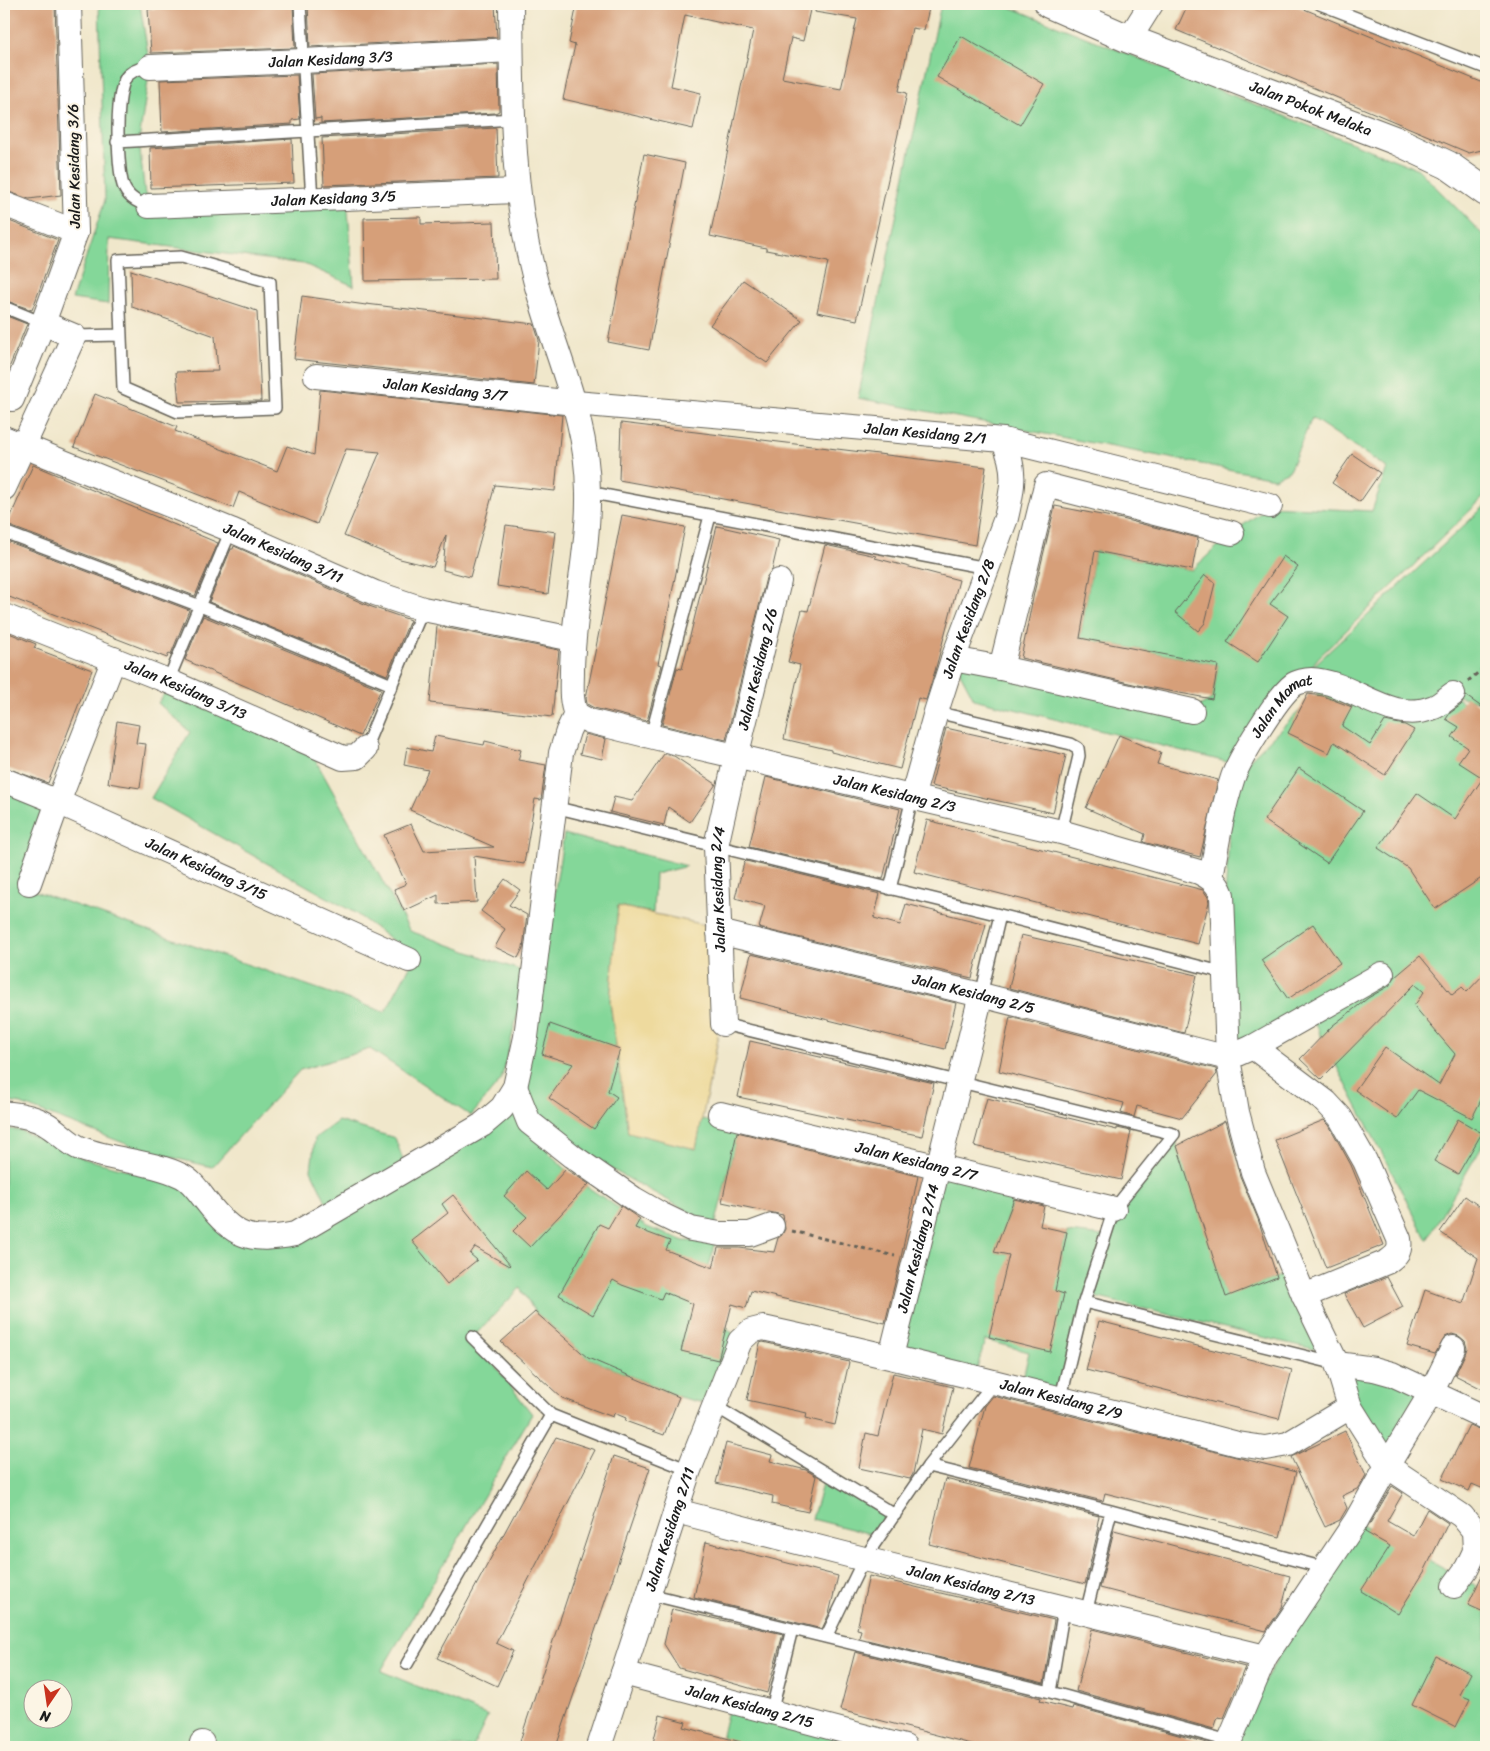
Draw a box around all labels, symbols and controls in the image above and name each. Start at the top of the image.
street label: Jalan Kesidang 3/3 [267,43,393,75]
street label: Jalan Pokok Melaka [1245,73,1376,144]
street label: Jalan Kesidang 3/6 [60,104,88,229]
street label: Jalan Kesidang 3/5 [270,183,397,214]
street label: Jalan Kesidang 3/7 [381,370,510,409]
street label: Jalan Kesidang 2/1 [862,415,987,452]
street label: Jalan Kesidang 3/11 [218,515,347,591]
street label: Jalan Kesidang 2/8 [934,556,1002,683]
street label: Jalan Kesidang 2/6 [730,605,785,734]
street label: Jalan Kesidang 3/13 [120,652,251,727]
street label: Jalan Mamat [1243,667,1314,744]
street label: Jalan Kesidang 2/3 [830,766,958,820]
street label: Jalan Kesidang 2/4 [703,824,733,953]
street label: Jalan Kesidang 3/15 [140,830,272,908]
street label: Jalan Kesidang 2/5 [909,966,1038,1021]
street label: Jalan Kesidang 2/7 [852,1134,981,1189]
street label: Jalan Kesidang 2/14 [889,1181,946,1316]
street label: Jalan Kesidang 2/9 [997,1371,1125,1427]
street label: Jalan Kesidang 2/11 [637,1464,702,1596]
street label: Jalan Kesidang 2/13 [903,1557,1037,1613]
street label: Jalan Kesidang 2/15 [682,1677,817,1736]
north arrow [22,1678,72,1728]
text: N [37,1703,54,1730]

